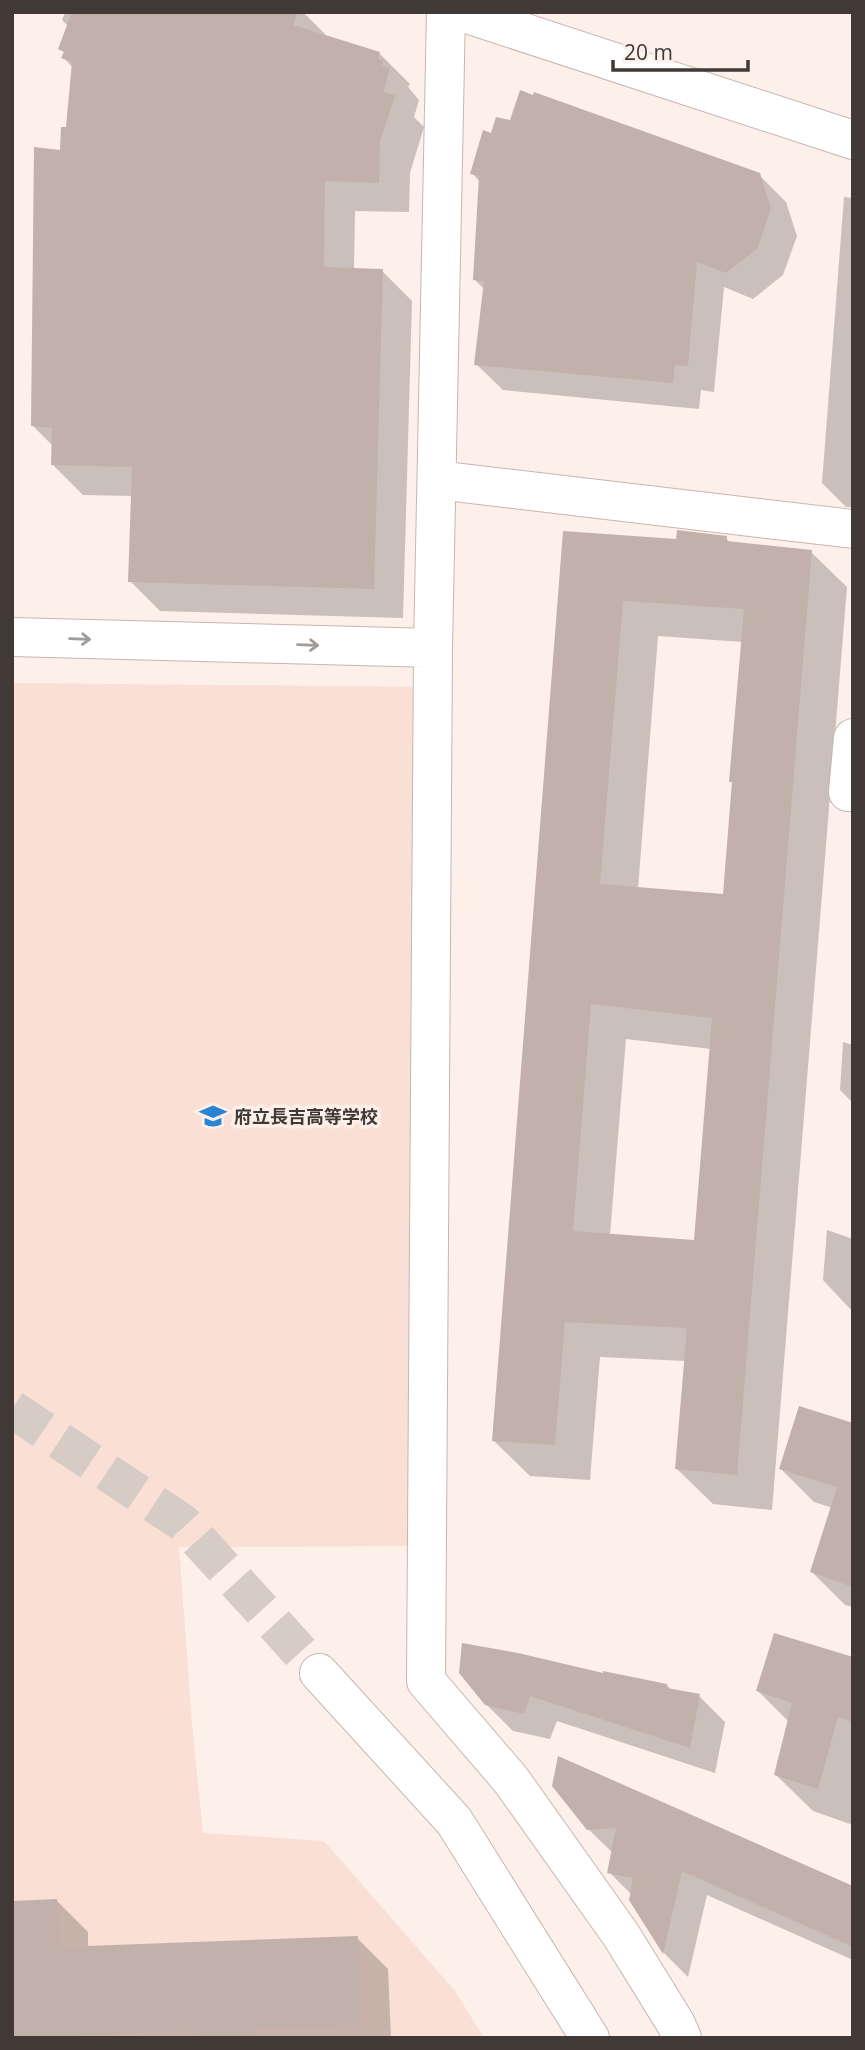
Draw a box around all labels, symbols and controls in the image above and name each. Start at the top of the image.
scale bar [613,28,748,72]
text: 20 m [624,38,673,66]
one-way arrow [69,632,92,646]
one-way arrow [296,638,319,652]
school or university icon: 府立長吉高等学校 [198,1101,228,1131]
place label: 府立長吉高等学校 [234,1104,378,1128]

